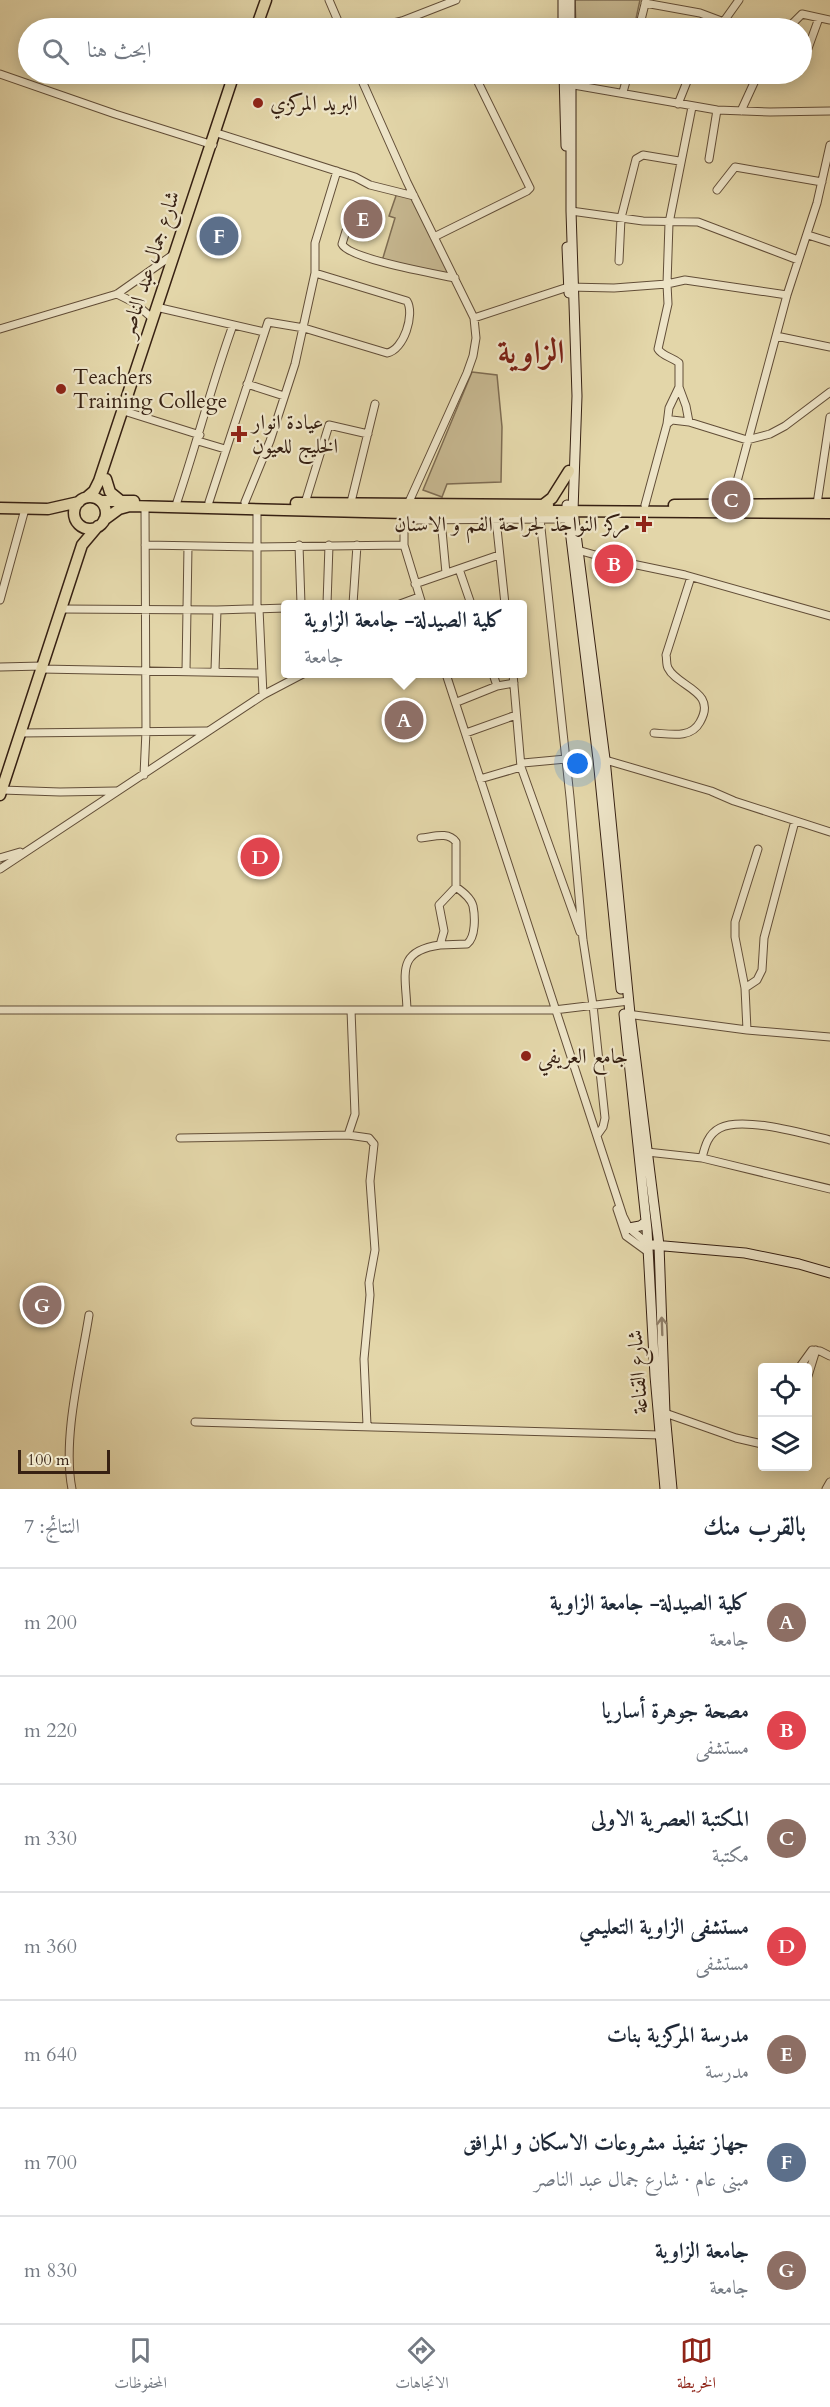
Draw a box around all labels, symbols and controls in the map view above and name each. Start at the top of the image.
search box [18,18,812,84]
icon: search [39,35,72,68]
text: ابحث هنا [87,35,152,65]
place label: البريد المركزي [270,89,358,119]
marker: البريد المركزي [251,96,265,110]
street label: شارع جمال عبد الناصر [112,187,190,344]
pin: E [344,196,382,242]
pin: F [200,214,238,258]
district label: الزاوية [497,330,565,375]
place label: Teachers Training College [73,363,227,416]
marker: Teachers Training College [54,382,68,396]
place label: عيادة انوار الخليج للعيون [250,408,338,465]
marker: عيادة انوار الخليج للعيون [230,425,248,443]
pin: C [712,478,750,522]
place label: مركز النواجذ لجراحة الفم و الاسنان [394,510,630,544]
marker: مركز النواجذ لجراحة الفم و الاسنان [635,515,653,533]
pin: B [594,542,634,586]
popup [281,600,527,678]
text: كلية الصيدلة- جامعة الزاوية [304,605,504,635]
text: جامعة [304,643,344,670]
pin: A [384,698,424,742]
your location [563,749,592,778]
pin: D [240,834,280,880]
place label: جامع العريفي [538,1042,628,1076]
marker: جامع العريفي [519,1049,533,1063]
pin: G [22,1282,62,1328]
one-way arrow [656,1316,667,1336]
street label: شارع القناعة [621,1329,658,1415]
map controls [758,1363,812,1471]
button: locate [758,1363,812,1417]
button: layers [758,1417,812,1471]
scale bar [18,1447,110,1474]
text: 100 m [27,1449,69,1471]
text: بالقرب منك [703,1509,806,1544]
text: النتائج: 7 [24,1513,80,1540]
text: كلية الصيدلة- جامعة الزاوية [550,1588,749,1618]
text: 200 m [24,1609,77,1636]
text: A [779,1609,794,1636]
text: جامعة [710,1626,749,1653]
text: مصحة جوهرة أساريا [602,1696,749,1726]
text: 220 m [24,1717,77,1744]
text: B [779,1717,794,1744]
text: مستشفى [696,1734,749,1761]
text: المكتبة العصرية الاولى [591,1804,749,1834]
text: 330 m [24,1825,77,1852]
text: C [779,1825,794,1852]
text: مكتبة [712,1842,749,1869]
text: مستشفى الزاوية التعليمي [579,1912,749,1942]
text: 360 m [24,1933,77,1960]
text: D [778,1933,795,1960]
text: مستشفى [696,1950,749,1977]
text: مدرسة المركزية بنات [607,2020,749,2050]
text: 640 m [24,2041,77,2068]
text: E [780,2041,793,2068]
text: مدرسة [705,2058,749,2085]
text: جهاز تنفيذ مشروعات الاسكان و المرافق [463,2128,749,2158]
text: 700 m [24,2149,77,2176]
text: F [781,2149,792,2176]
text: مبنى عام · شارع جمال عبد الناصر [534,2166,749,2193]
text: جامعة الزاوية [655,2236,749,2266]
text: 830 m [24,2257,77,2284]
text: G [778,2257,795,2284]
text: جامعة [710,2274,749,2301]
tab: المحفوظات [114,2334,167,2398]
tab: الاتجاهات [395,2334,449,2398]
tab: الخريطة [677,2334,716,2398]

